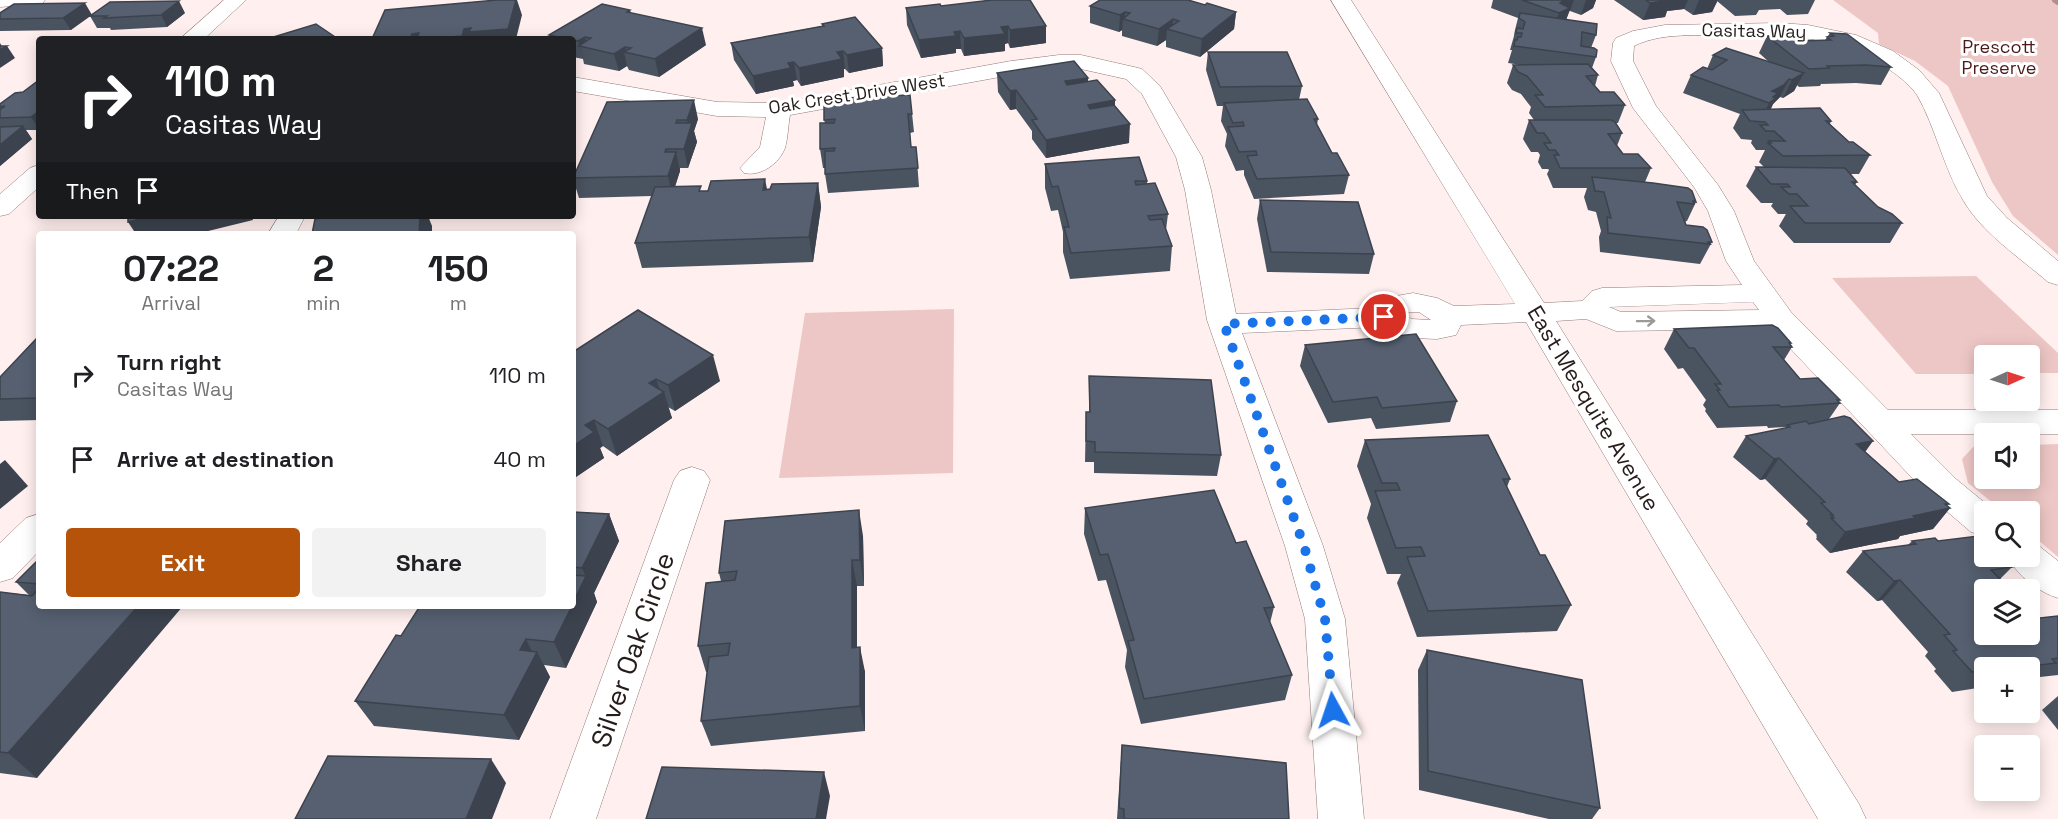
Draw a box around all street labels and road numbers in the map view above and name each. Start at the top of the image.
street label: Casitas Way [1701,18,1807,43]
street label: Oak Crest Drive West [767,68,947,119]
street label: East Mesquite Avenue [1522,300,1666,516]
street label: Silver Oak Circle [583,548,682,752]

